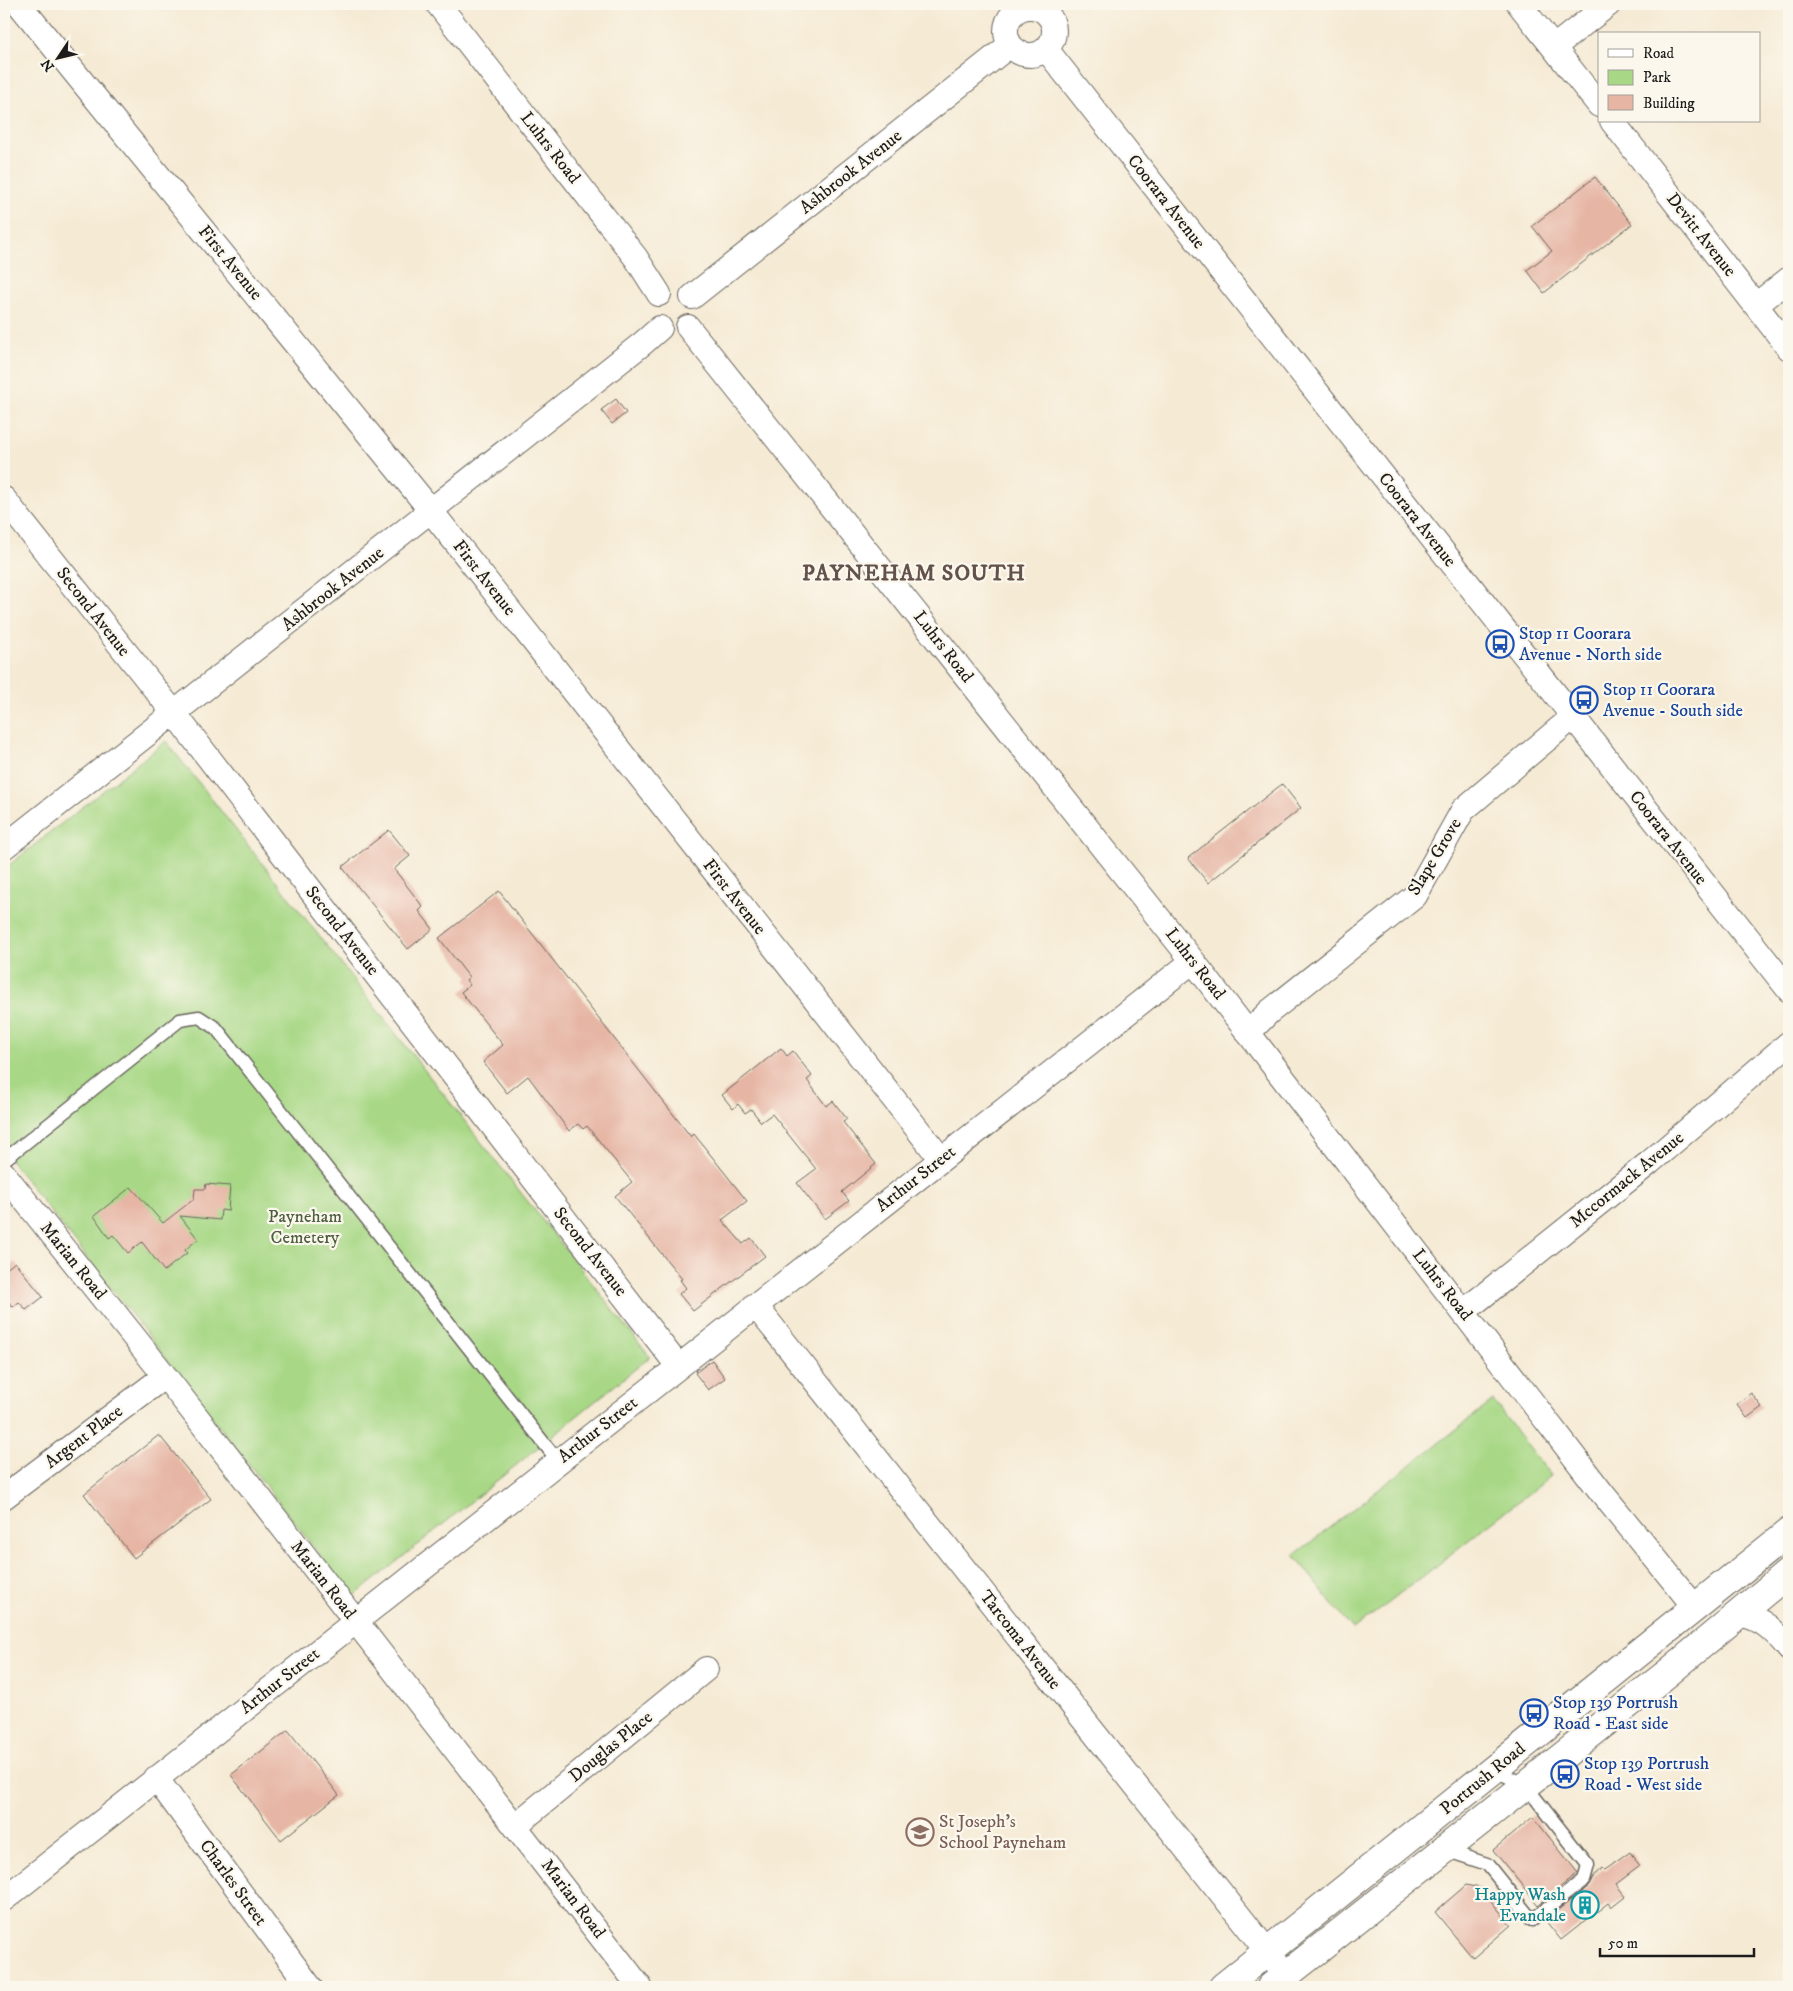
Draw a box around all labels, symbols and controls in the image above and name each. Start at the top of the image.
north arrow [32,32,82,82]
legend [1598,32,1760,122]
text: Road [1643,44,1675,63]
text: N [37,55,59,75]
text: Park [1643,68,1672,87]
text: Building [1643,94,1695,113]
street label: Luhrs Road [515,108,585,188]
street label: Ashbrook Avenue [795,125,907,219]
street label: Coorara Avenue [1122,150,1210,254]
street label: Devitt Avenue [1661,189,1741,281]
street label: First Avenue [193,221,267,305]
street label: Coorara Avenue [1373,468,1461,572]
street label: First Avenue [448,536,520,620]
street label: Ashbrook Avenue [277,542,389,636]
district label: PAYNEHAM SOUTH [802,560,1026,587]
street label: Second Avenue [51,563,135,661]
street label: Luhrs Road [908,607,978,687]
place label: Stop 11 Coorara Avenue - North side [1519,623,1662,666]
bus stop icon: Stop 11 Coorara Avenue - North side [1485,629,1515,659]
place label: Stop 11 Coorara Avenue - South side [1603,679,1743,722]
bus stop icon: Stop 11 Coorara Avenue - South side [1569,685,1599,715]
street label: Coorara Avenue [1624,786,1712,890]
street label: Slape Grove [1403,814,1467,900]
street label: First Avenue [698,855,770,939]
street label: Second Avenue [300,882,384,980]
street label: Luhrs Road [1160,924,1230,1004]
street label: Mccormack Avenue [1565,1127,1689,1233]
street label: Arthur Street [872,1141,960,1217]
street label: Second Avenue [548,1203,632,1301]
park label: Payneham Cemetery [268,1206,342,1249]
street label: Marian Road [35,1218,111,1304]
street label: Luhrs Road [1407,1245,1477,1325]
street label: Arthur Street [554,1392,642,1468]
street label: Argent Place [41,1401,127,1473]
street label: Marian Road [286,1536,360,1624]
street label: Tarcoma Avenue [974,1586,1066,1694]
street label: Arthur Street [236,1643,324,1719]
place label: Stop 139 Portrush Road - East side [1553,1692,1679,1735]
bus stop icon: Stop 139 Portrush Road - East side [1519,1698,1549,1728]
street label: Douglas Place [565,1707,657,1787]
street label: Portrush Road [1436,1738,1530,1820]
place label: Stop 139 Portrush Road - West side [1584,1753,1710,1796]
bus stop icon: Stop 139 Portrush Road - West side [1550,1759,1580,1789]
place label: St Joseph's School Payneham [939,1811,1066,1854]
school or university icon: St Joseph's School Payneham [905,1817,935,1847]
street label: Charles Street [194,1836,272,1930]
street label: Marian Road [536,1855,610,1943]
place label: Happy Wash Evandale [1474,1884,1567,1927]
building icon: Happy Wash Evandale [1570,1890,1600,1920]
scale bar [1600,1926,1754,1958]
text: 50 m [1608,1934,1638,1953]

